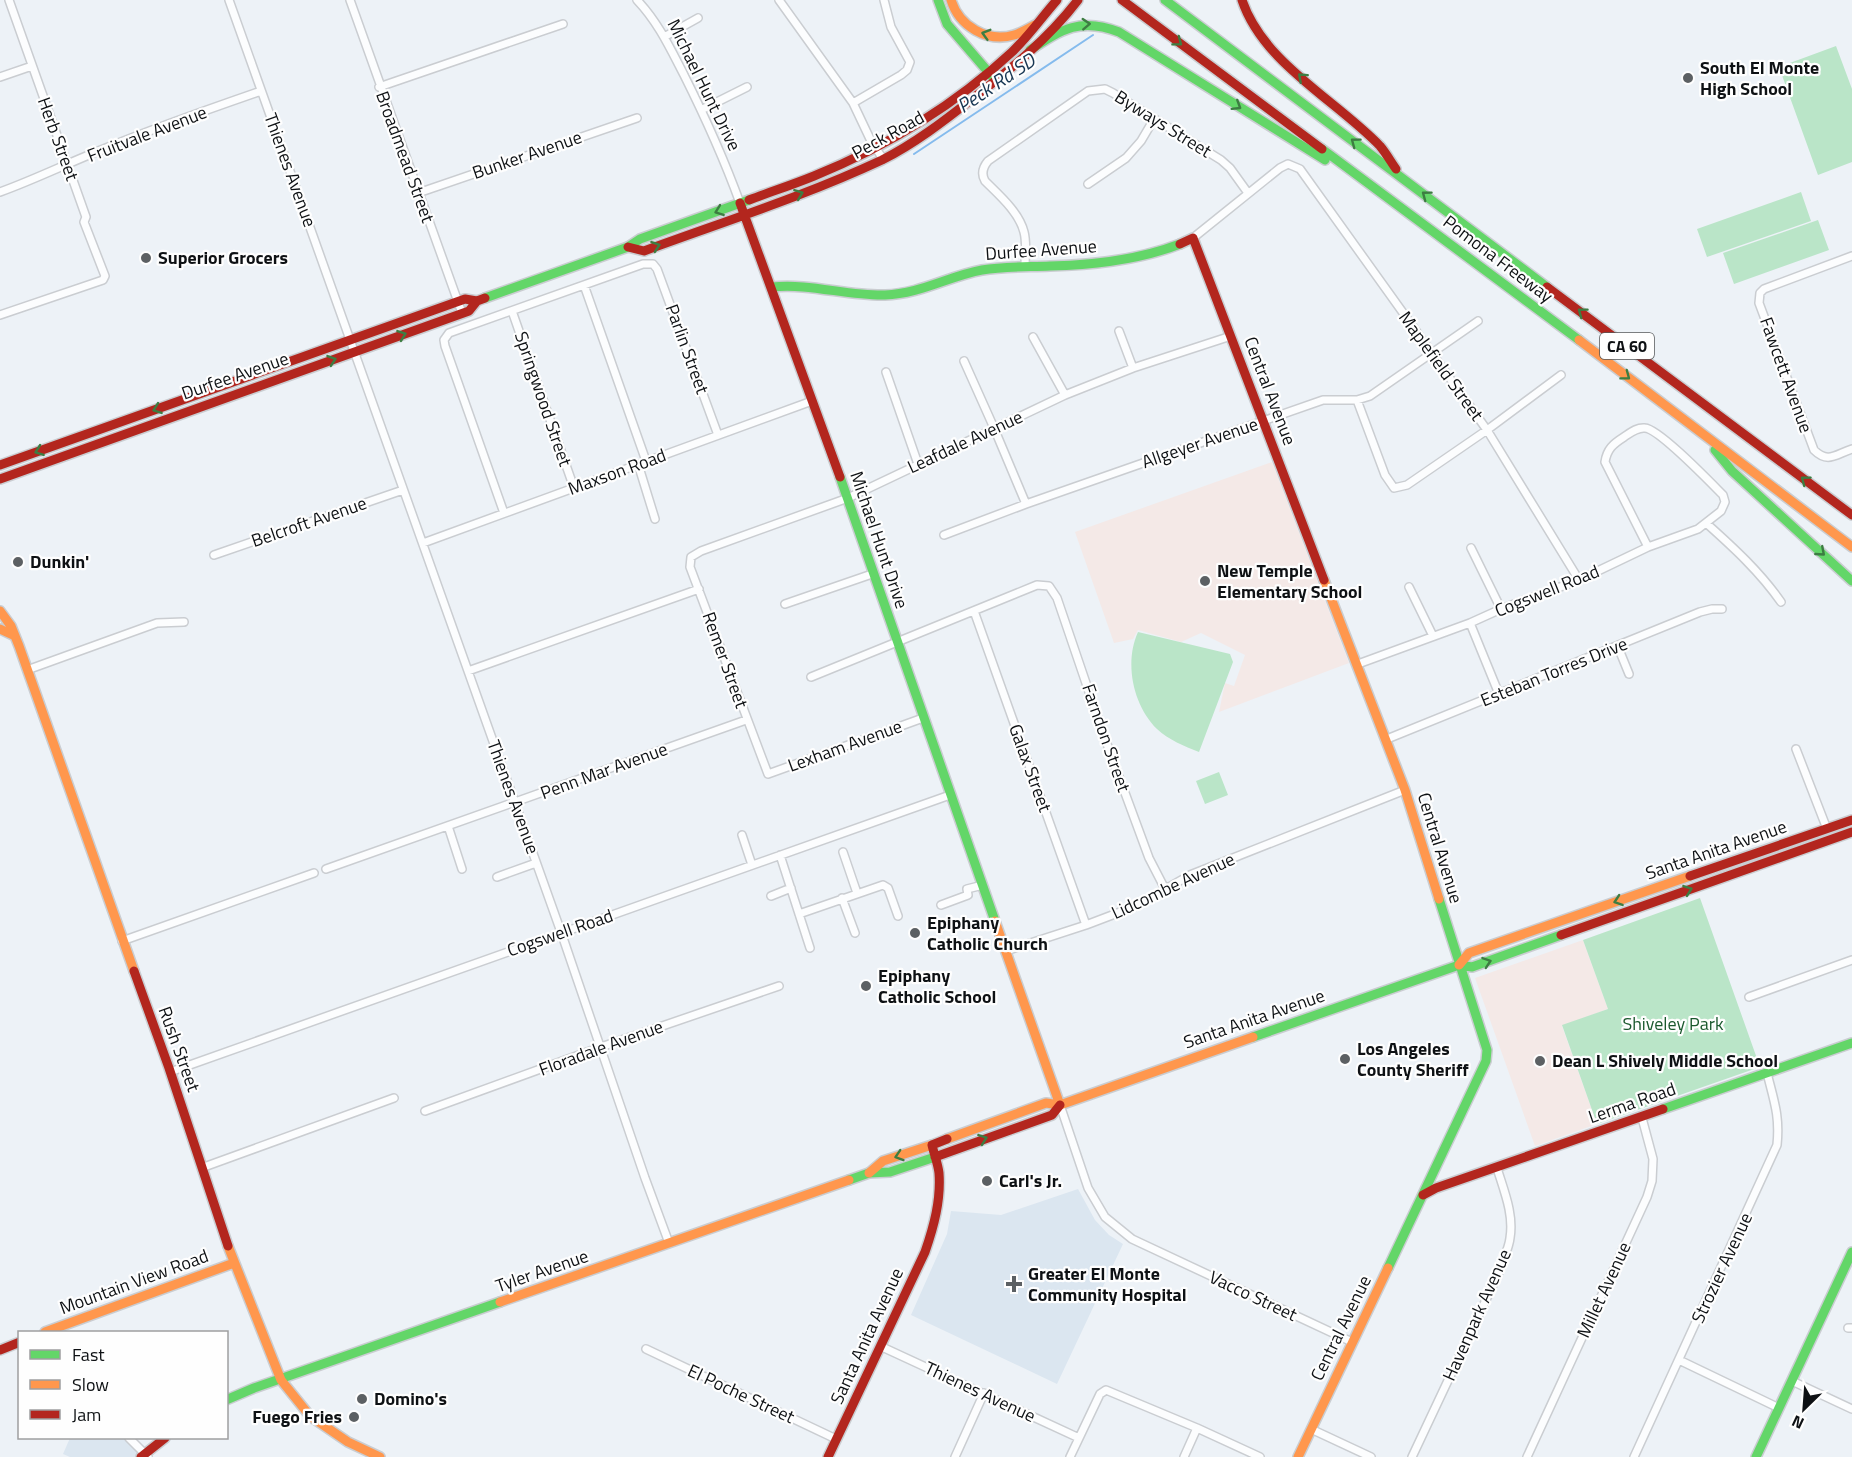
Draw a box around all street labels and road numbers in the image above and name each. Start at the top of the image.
street label: Michael Hunt Drive [661,14,748,155]
street label: Byways Street [1110,83,1217,164]
street label: Broadmead Street [369,87,442,227]
street label: Herb Street [31,93,86,185]
street label: Fruitvale Avenue [83,98,211,169]
street label: Peck Road [847,104,929,166]
street label: Thienes Avenue [257,109,324,231]
street label: Bunker Avenue [468,123,585,186]
street label: Pomona Freeway [1438,208,1559,309]
street label: Durfee Avenue [984,232,1098,267]
street label: Parlin Street [659,300,716,398]
street label: Maplefield Street [1392,305,1491,427]
street label: Fawcett Avenue [1753,313,1820,436]
street label: Springwood Street [508,328,579,470]
street label: Central Avenue [1237,333,1304,449]
road number: CA 60 [1600,333,1654,359]
street label: Durfee Avenue [178,345,292,406]
street label: Leafdale Avenue [903,403,1027,480]
street label: Allgeyer Avenue [1138,410,1262,475]
street label: Maxson Road [564,441,670,502]
street label: Michael Hunt Drive [843,467,916,612]
street label: Belcroft Avenue [248,489,370,554]
street label: Cogswell Road [1490,557,1603,624]
street label: Remer Street [696,608,756,712]
street label: Esteban Torres Drive [1476,630,1631,713]
street label: Farndon Street [1075,680,1138,796]
street label: Lexham Avenue [784,712,906,779]
street label: Galax Street [1002,720,1059,816]
street label: Penn Mar Avenue [536,735,671,806]
street label: Thienes Avenue [480,736,547,858]
street label: Central Avenue [1411,789,1470,906]
street label: Santa Anita Avenue [1642,813,1790,886]
street label: Lidcombe Avenue [1107,845,1239,926]
street label: Cogswell Road [503,902,617,963]
street label: Santa Anita Avenue [1180,982,1328,1055]
street label: Rush Street [152,1002,208,1096]
street label: Floradale Avenue [535,1013,667,1083]
street label: Lerma Road [1584,1075,1679,1130]
street label: Strozier Avenue [1684,1208,1759,1327]
street label: Millet Avenue [1570,1237,1638,1342]
street label: Mountain View Road [56,1242,212,1321]
street label: Tyler Avenue [492,1242,592,1299]
street label: Havenpark Avenue [1435,1244,1518,1385]
street label: Santa Anita Avenue [823,1263,910,1408]
street label: Vacco Street [1205,1263,1302,1328]
street label: Central Avenue [1303,1270,1378,1385]
street label: Thienes Avenue [920,1354,1040,1429]
street label: El Poche Street [683,1357,800,1430]

